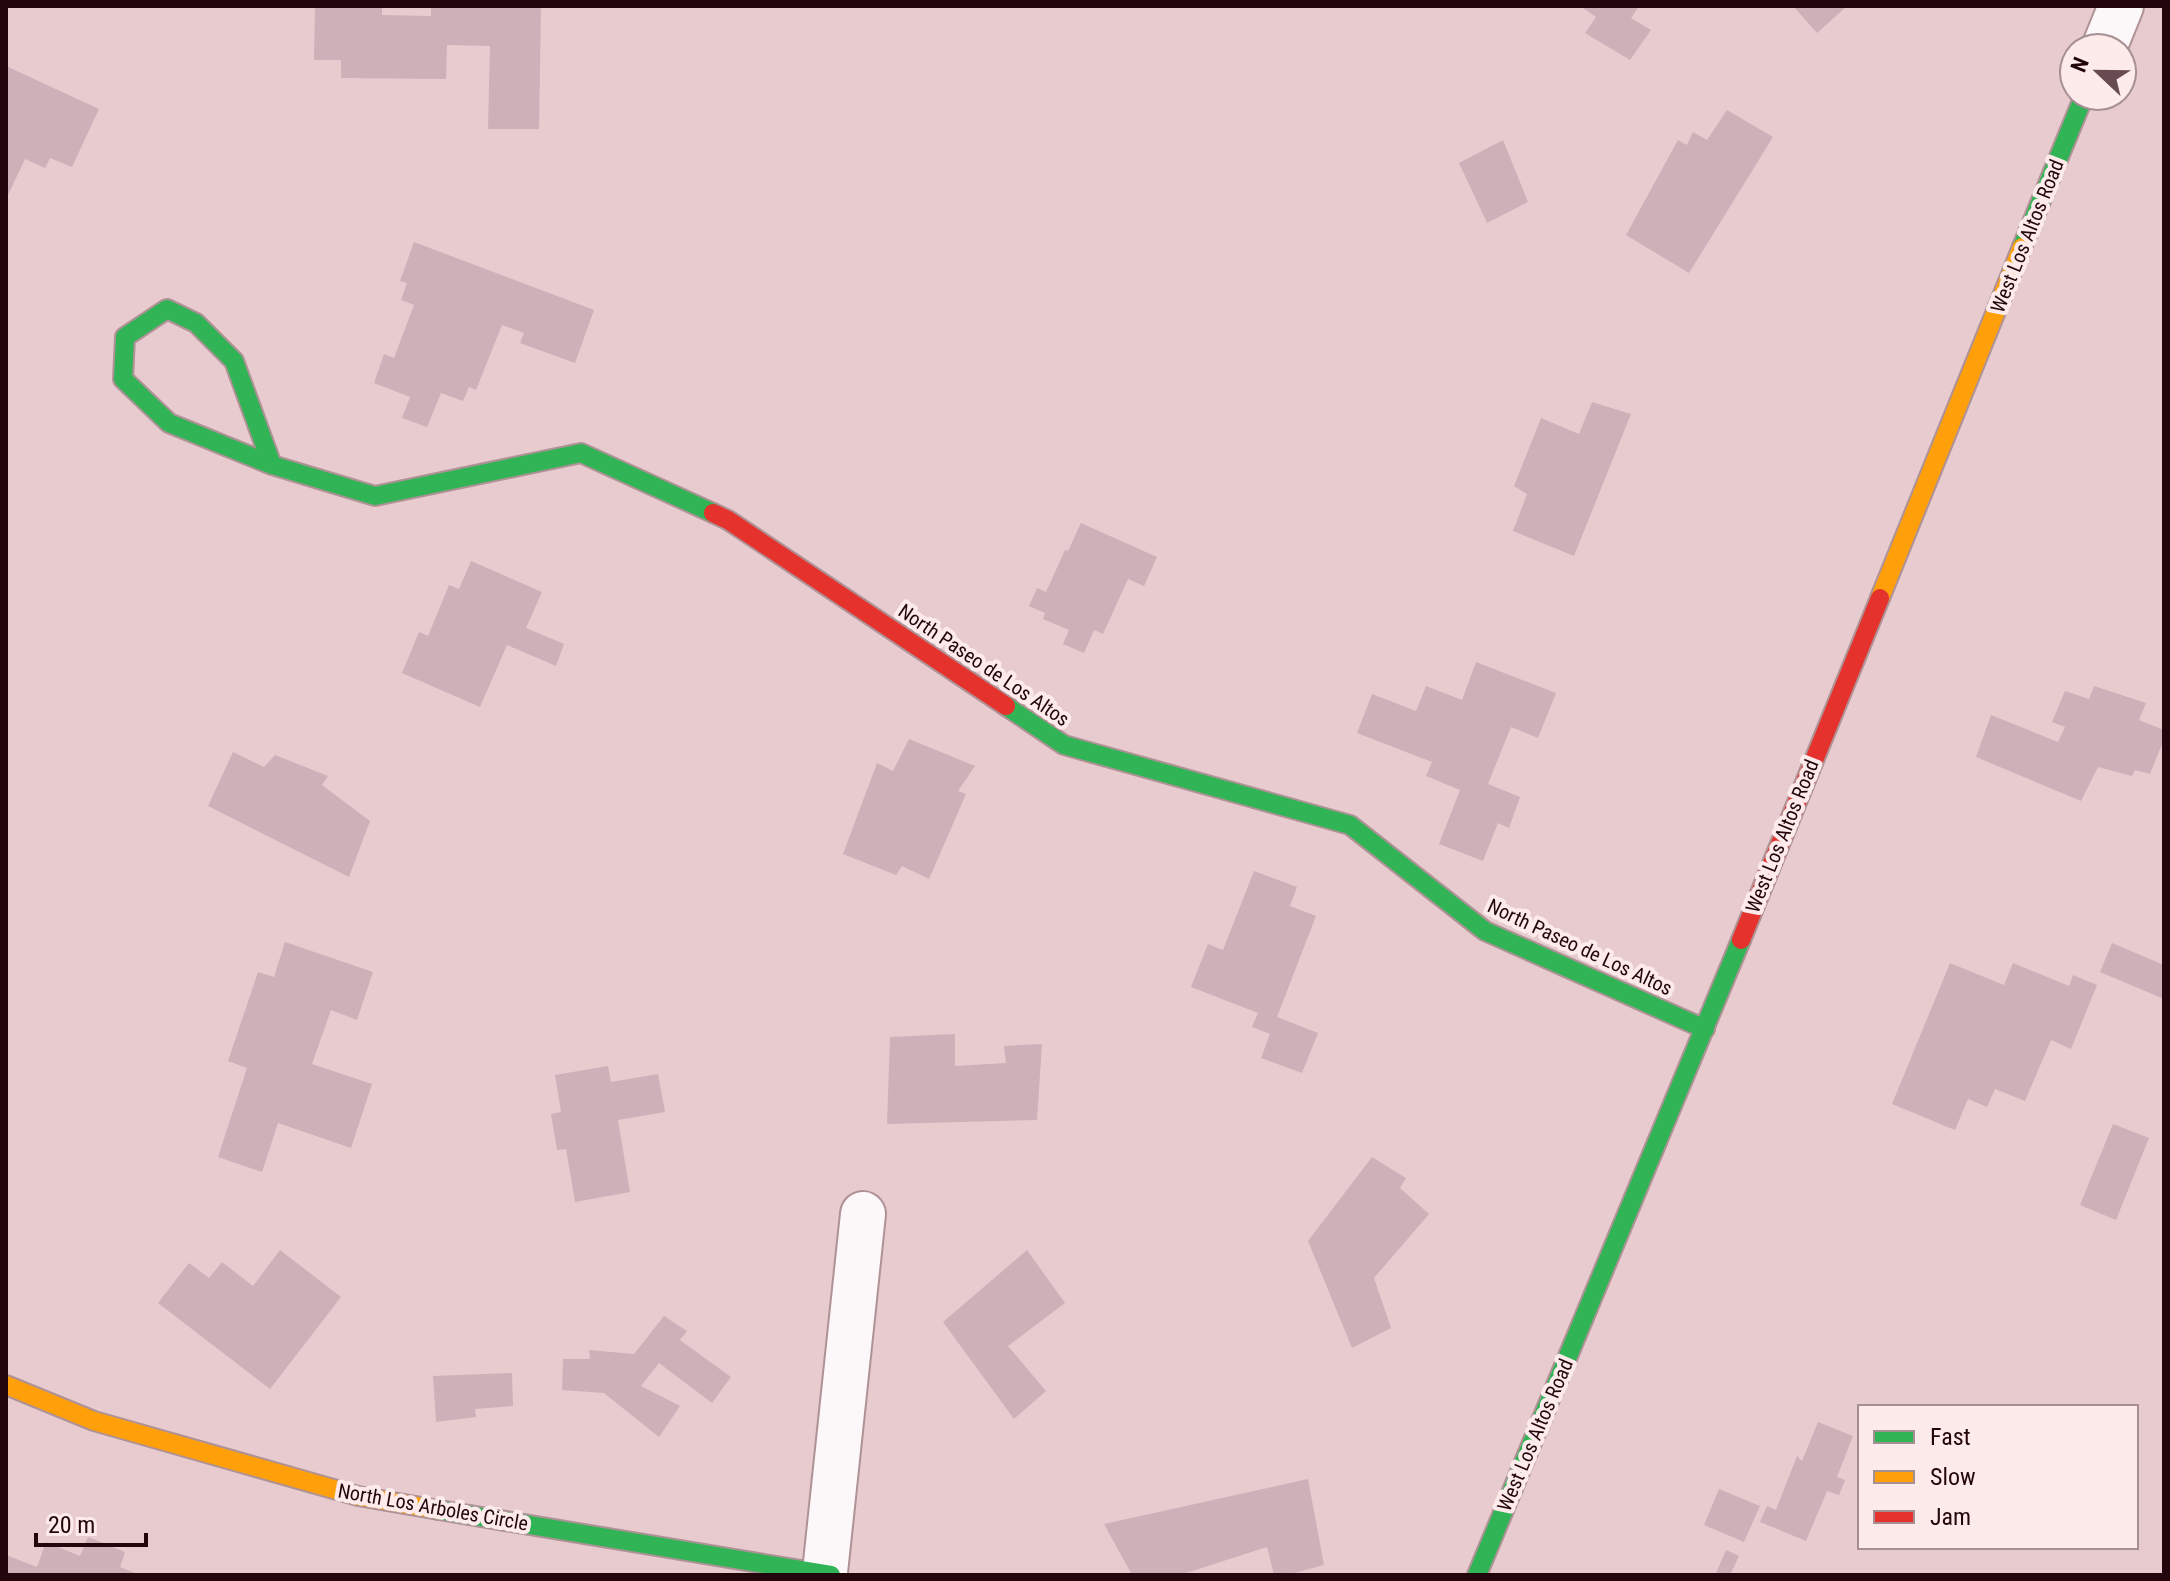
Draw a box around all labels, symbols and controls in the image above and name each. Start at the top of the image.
north arrow [2058,32,2138,112]
text: N [2066,54,2094,76]
street label: West Los Altos Road [1985,156,2069,316]
street label: North Paseo de Los Altos [894,599,1074,731]
street label: West Los Altos Road [1740,756,1824,916]
street label: North Paseo de Los Altos [1484,894,1676,1000]
street label: West Los Altos Road [1492,1355,1578,1515]
legend [1858,1405,2138,1549]
text: Fast [1930,1423,1971,1451]
text: Slow [1930,1463,1976,1491]
street label: North Los Arboles Circle [336,1478,530,1536]
scale bar [36,1497,146,1547]
text: Jam [1930,1503,1971,1531]
text: 20 m [48,1511,95,1539]

